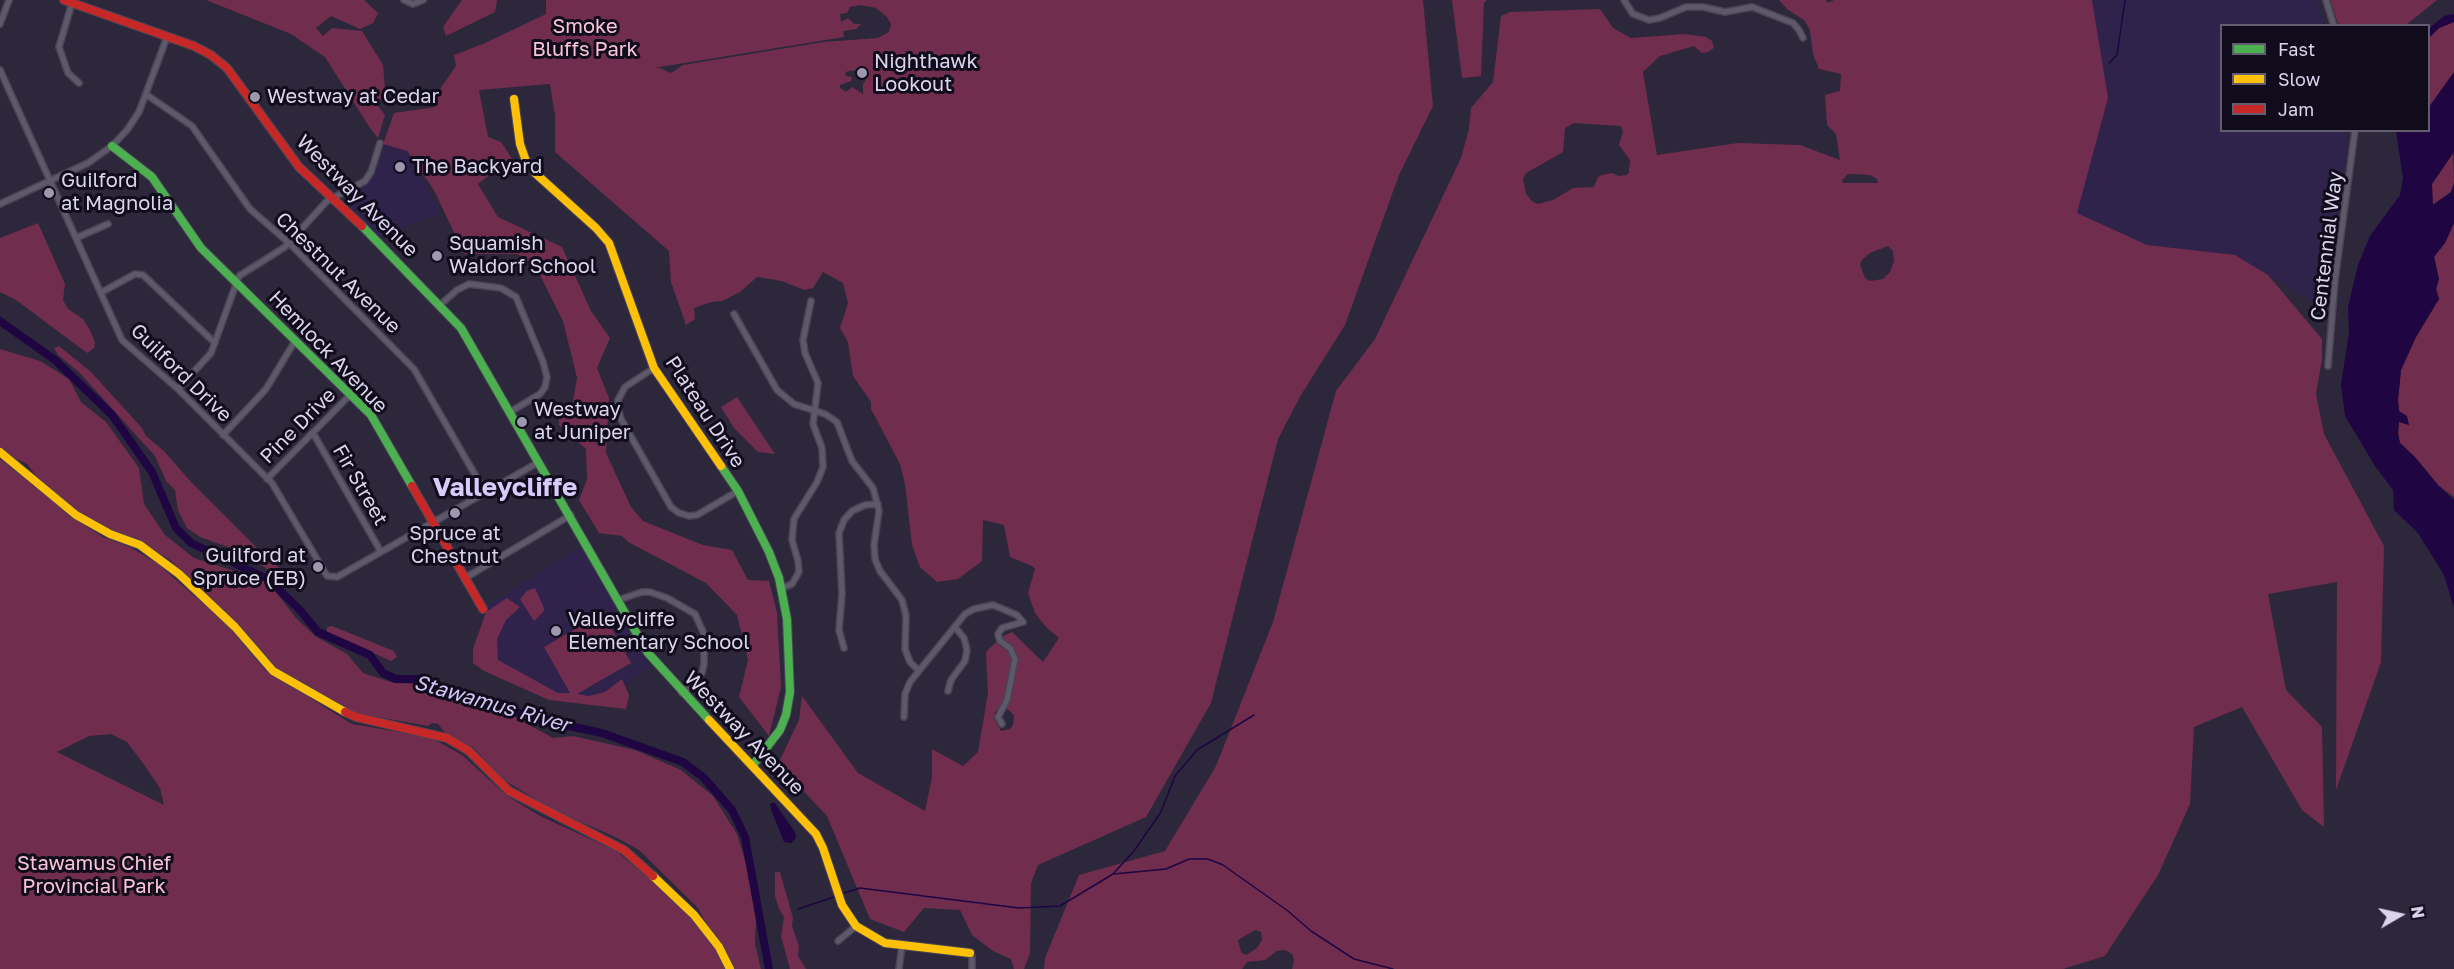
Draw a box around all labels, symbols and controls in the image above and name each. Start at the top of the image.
park label: Smoke Bluffs Park [532,15,638,62]
legend [2220,24,2430,132]
text: Fast [2278,38,2315,60]
place label: Nighthawk Lookout [874,50,978,97]
marker: Nighthawk Lookout [855,66,869,80]
text: Slow [2278,68,2320,90]
place label: Westway at Cedar [267,85,439,109]
marker: Westway at Cedar [248,90,262,104]
text: Jam [2278,98,2314,120]
street label: Westway Avenue [291,130,423,262]
place label: The Backyard [412,155,542,179]
marker: The Backyard [393,160,407,174]
place label: Guilford at Magnolia [61,169,173,216]
street label: Centennial Way [2306,170,2348,322]
marker: Guilford at Magnolia [42,186,56,200]
street label: Chestnut Avenue [271,207,405,339]
place label: Squamish Waldorf School [449,232,596,279]
marker: Squamish Waldorf School [430,249,444,263]
street label: Hemlock Avenue [264,286,392,418]
street label: Guilford Drive [126,319,236,427]
street label: Plateau Drive [660,352,750,472]
street label: Pine Drive [255,383,341,469]
place label: Westway at Juniper [534,398,631,445]
marker: Westway at Juniper [515,415,529,429]
street label: Fir Street [327,440,393,530]
district label: Valleycliffe [433,472,577,504]
marker: Spruce at Chestnut [448,506,462,520]
place label: Spruce at Chestnut [409,522,501,569]
place label: Guilford at Spruce (EB) [193,544,306,591]
marker: Guilford at Spruce (EB) [311,560,325,574]
place label: Valleycliffe Elementary School [568,608,750,655]
marker: Valleycliffe Elementary School [549,624,563,638]
street label: Westway Avenue [679,666,809,800]
water label: Stawamus River [411,670,573,738]
park label: Stawamus Chief Provincial Park [17,852,171,899]
north arrow [2370,885,2430,945]
text: N [2407,905,2429,920]

